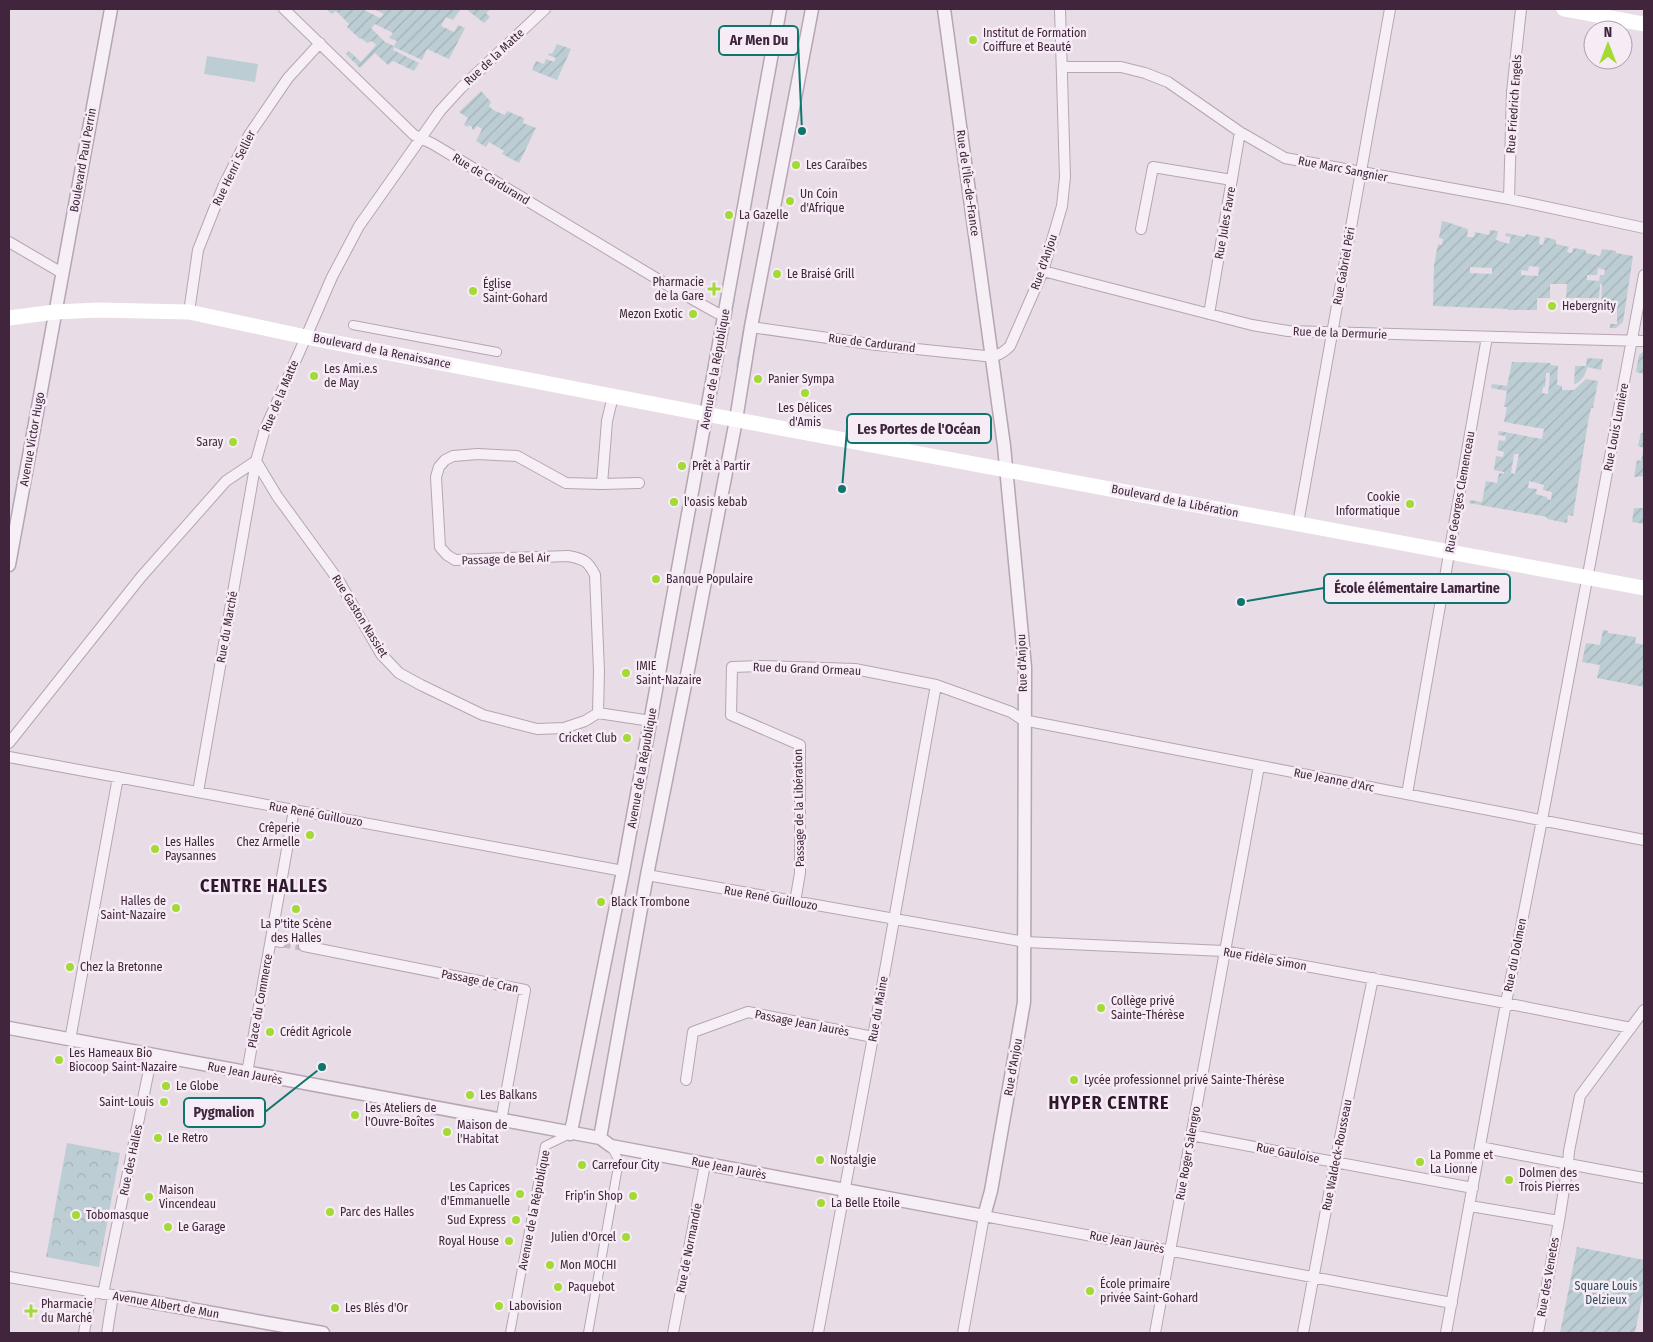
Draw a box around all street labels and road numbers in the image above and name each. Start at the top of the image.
street label: Rue de la Matte [461,26,527,88]
street label: Rue Friedrich Engels [1504,54,1524,154]
street label: Boulevard Paul Perrin [67,107,99,213]
street label: Rue Henri Sellier [210,127,259,208]
street label: Rue de l'Île-de-France [954,129,983,237]
street label: Rue de Cardurand [450,150,532,208]
street label: Rue Marc Sangnier [1297,153,1390,185]
street label: Rue Jules Favre [1212,186,1238,260]
street label: Rue Gabriel Péri [1330,226,1358,306]
street label: Rue d'Anjou [1028,232,1060,292]
street label: Avenue de la République [698,308,733,430]
street label: Rue de la Dermurie [1293,324,1387,342]
street label: Boulevard de la Renaissance [312,331,452,371]
street label: Rue de Cardurand [828,331,916,355]
street label: Rue de la Matte [259,358,301,434]
street label: Rue Louis Lumière [1601,382,1631,472]
street label: Avenue Victor Hugo [17,391,47,487]
street label: Rue Georges Clemenceau [1442,430,1478,554]
street label: Boulevard de la Libération [1110,482,1240,520]
street label: Passage de Bel Air [461,550,551,568]
street label: Rue Gaston Nassiet [329,572,391,660]
street label: Rue du Marché [214,590,240,664]
street label: Rue d'Anjou [1014,634,1030,692]
street label: Rue du Grand Ormeau [753,660,861,678]
street label: Avenue de la République [625,707,660,829]
street label: Passage de la Libération [791,749,807,867]
street label: Rue Jeanne d'Arc [1293,765,1375,795]
street label: Rue René Guillouzo [268,799,364,829]
street label: Rue René Guillouzo [723,883,819,913]
street label: Rue du Dolmen [1501,917,1529,993]
street label: Rue Fidèle Simon [1222,945,1308,973]
street label: Place du Commerce [245,953,275,1049]
street label: Passage de Cran [440,967,520,995]
street label: Rue du Maine [865,975,891,1043]
street label: Passage Jean Jaurès [754,1007,850,1039]
street label: Rue d'Anjou [1001,1037,1025,1097]
street label: Rue Jean Jaurès [206,1059,284,1087]
street label: Rue Waldeck-Rousseau [1319,1098,1355,1212]
street label: Rue Roger Salengro [1173,1105,1203,1201]
street label: Rue des Halles [117,1123,145,1197]
street label: Rue Gauloise [1255,1140,1321,1166]
street label: Avenue de la République [515,1149,553,1271]
street label: Rue Jean Jaurès [690,1154,768,1182]
street label: Rue de Normandie [673,1202,705,1294]
street label: Rue Jean Jaurès [1088,1228,1166,1256]
street label: Rue des Venetes [1534,1236,1562,1318]
street label: Avenue Albert de Mun [112,1289,220,1321]

